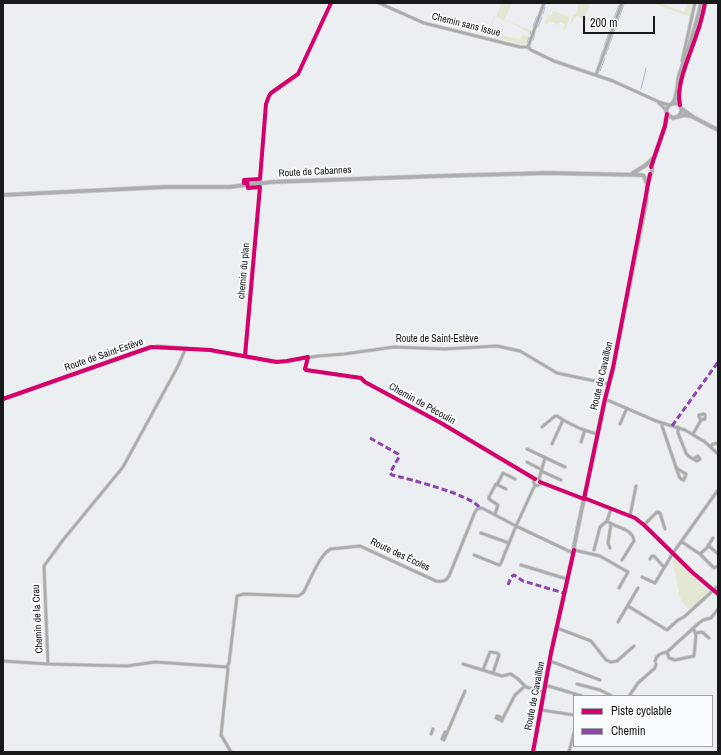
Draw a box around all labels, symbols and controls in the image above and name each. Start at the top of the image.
scale bar [585,8,657,34]
street label: Chemin sans Issue [430,11,502,39]
text: 200 m [590,15,617,31]
street label: Route de Cabannes [278,164,352,180]
street label: chemin du plan [236,243,252,299]
street label: Route de Saint-Estève [396,333,478,345]
street label: Route de Saint-Estève [63,336,145,374]
street label: Route de Cavaillon [588,341,616,411]
street label: Chemin de Pécoulin [387,381,457,427]
street label: Route des Écoles [368,536,432,574]
street label: Chemin de la Crau [30,584,46,654]
street label: Route de Cavaillon [522,661,548,731]
legend [573,695,713,747]
text: Piste cyclable [611,703,672,719]
text: Chemin [611,723,645,739]

